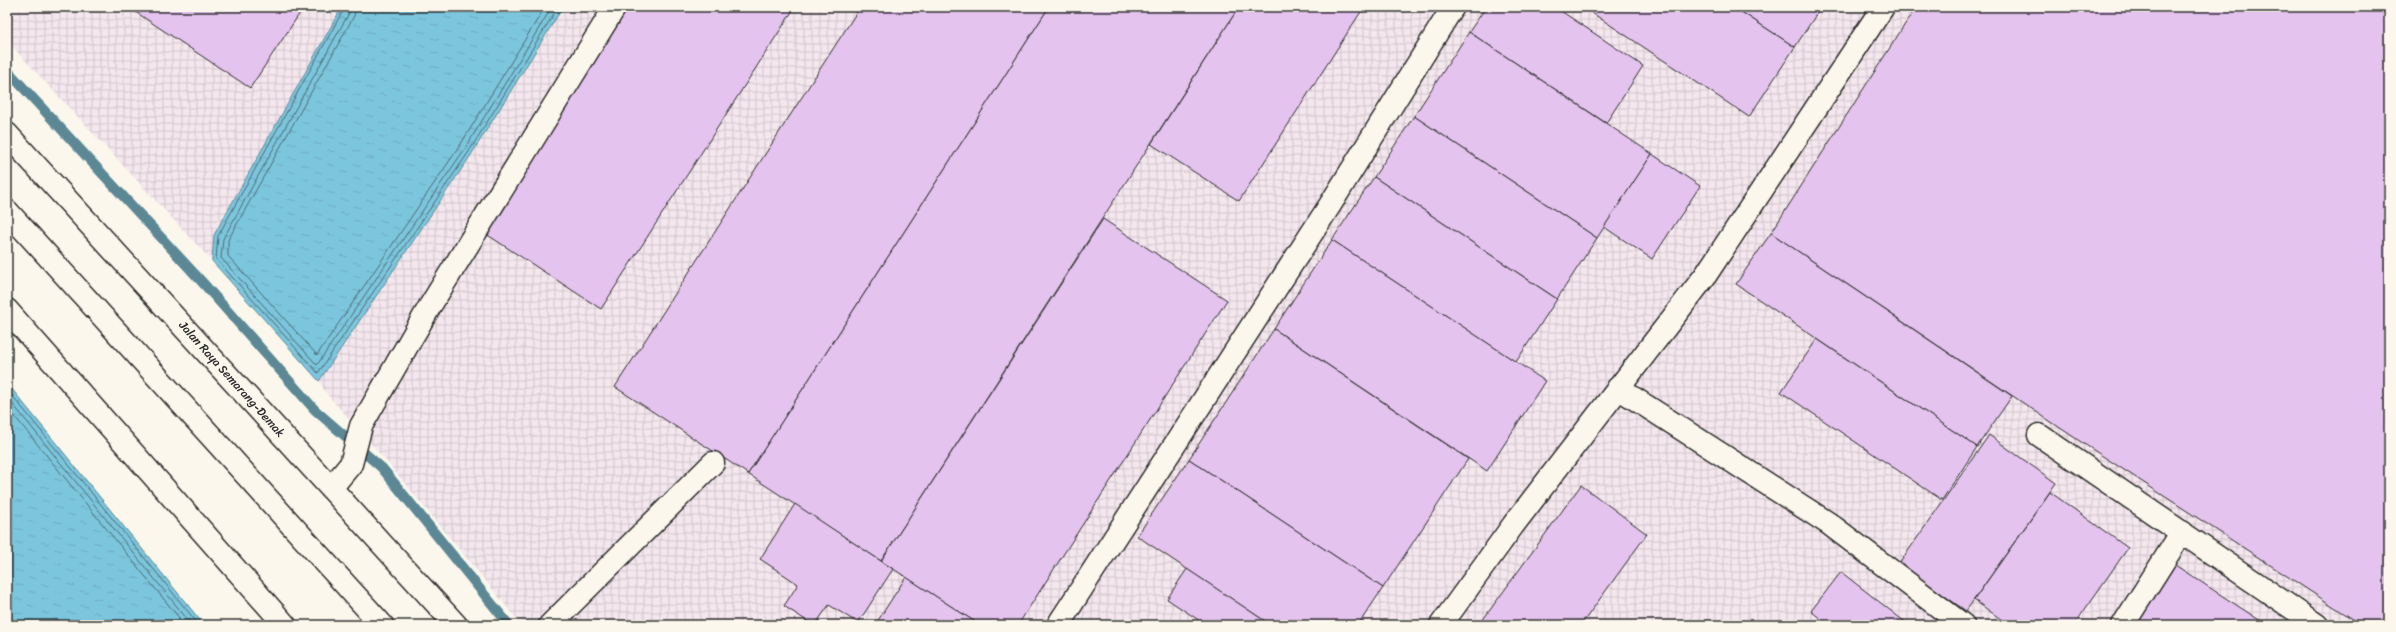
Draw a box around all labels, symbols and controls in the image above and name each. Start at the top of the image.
street label: Jalan Raya Semarang-Demak [173,315,291,443]

